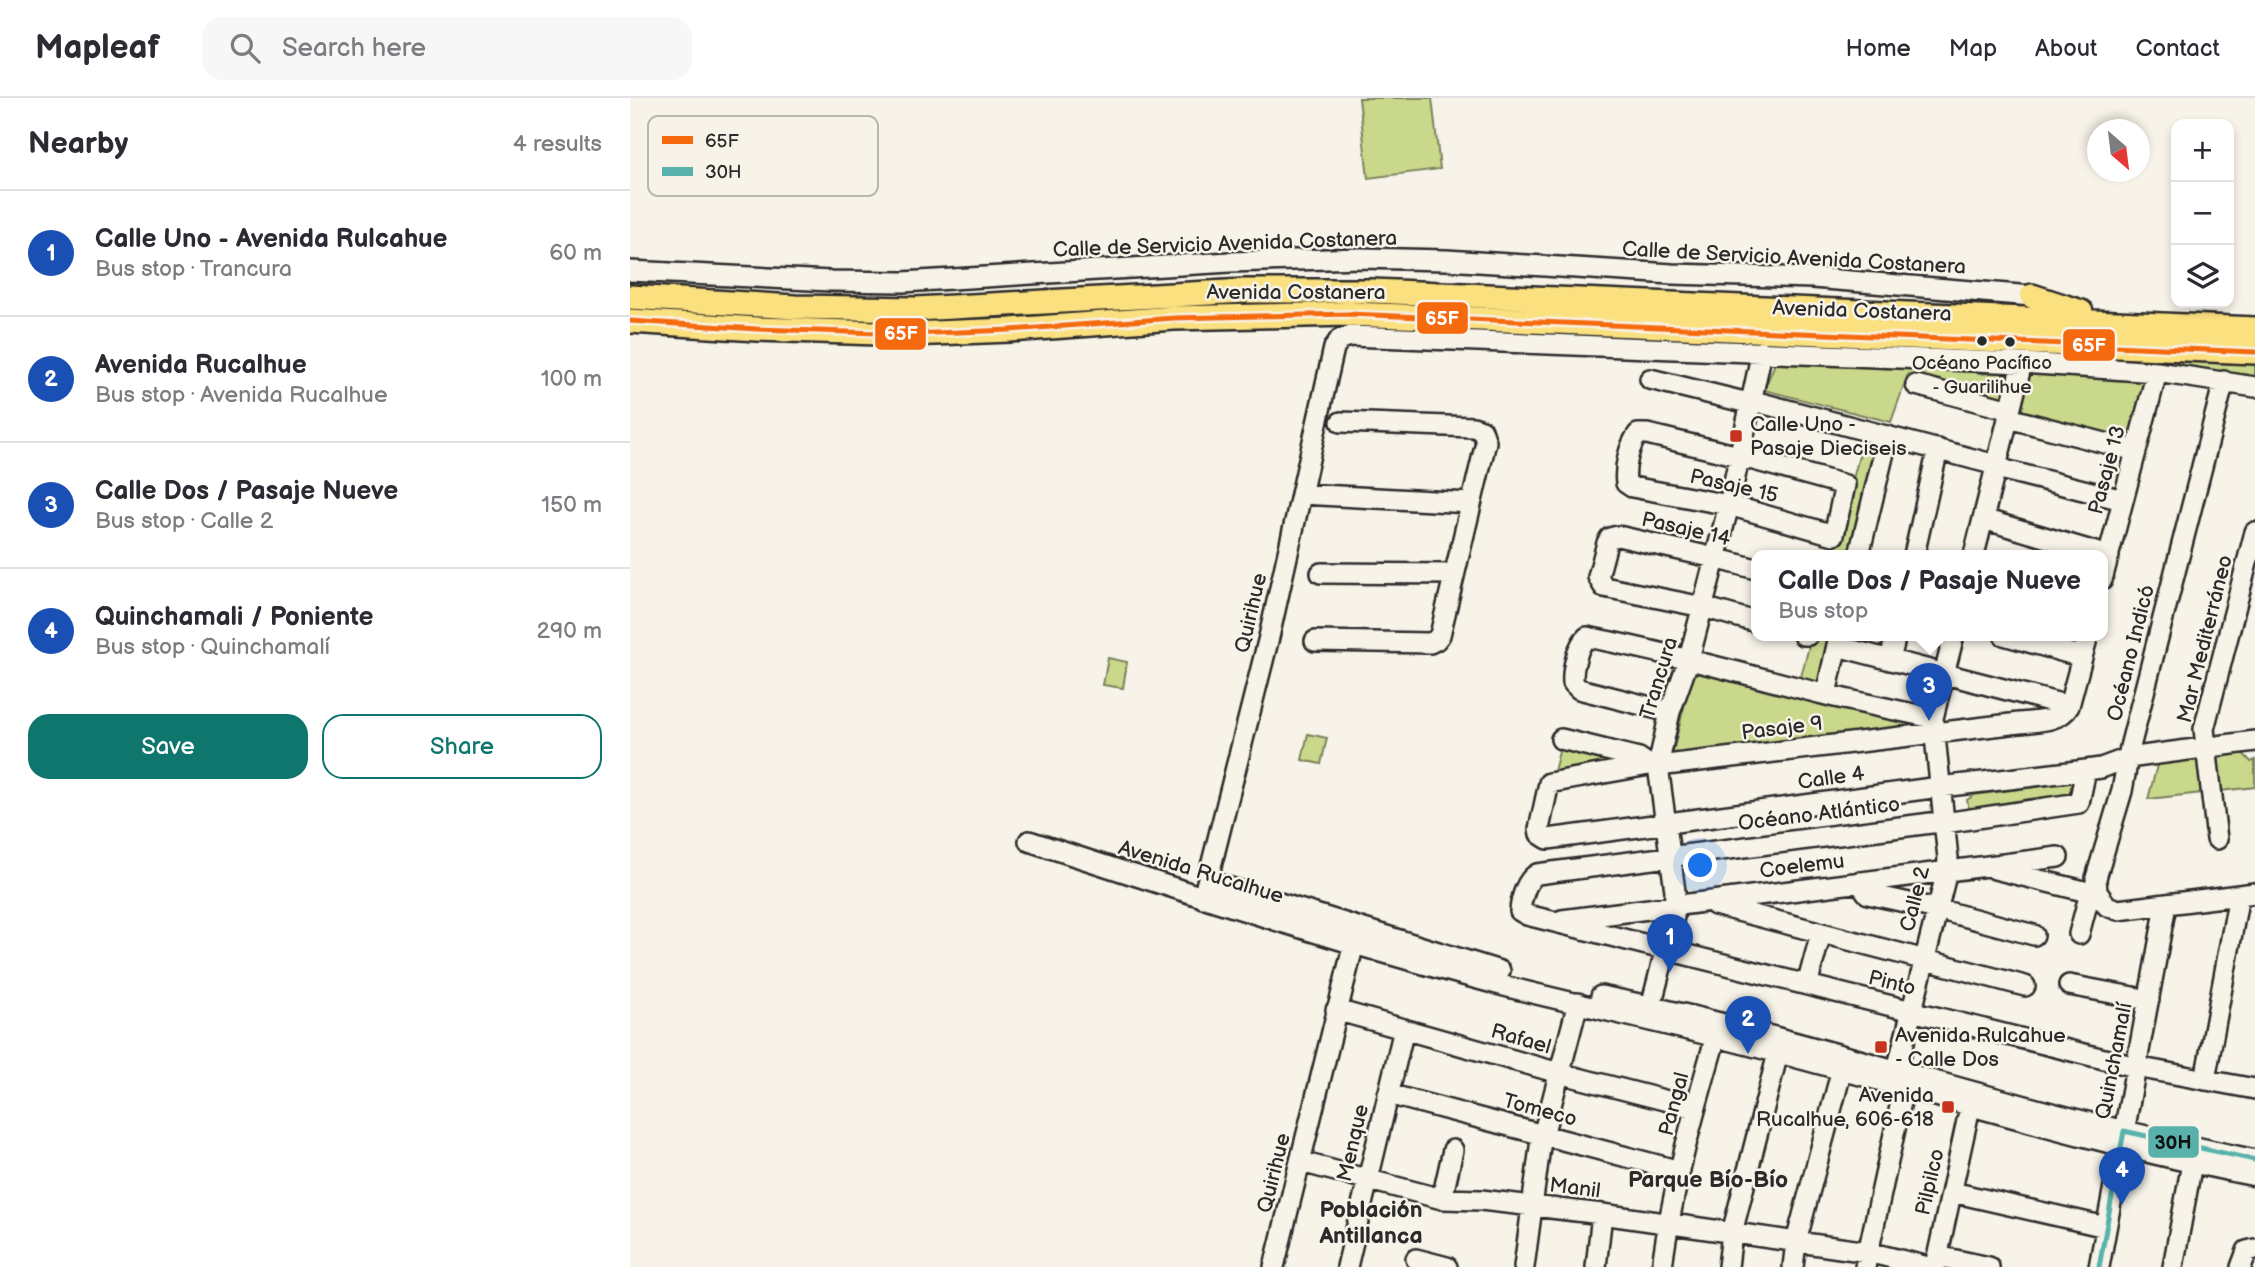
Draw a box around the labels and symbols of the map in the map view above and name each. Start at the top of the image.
legend [648,116,878,196]
north arrow [2087,119,2150,182]
text: 65F [705,130,739,153]
text: 30H [705,161,742,184]
street label: Calle de Servicio Avenida Costanera [1052,225,1398,263]
street label: Calle de Servicio Avenida Costanera [1621,237,1967,279]
street label: Avenida Costanera [1206,280,1386,305]
street label: Avenida Costanera [1772,295,1952,327]
line badge: 65F [1416,301,1469,335]
text: 65F [1425,308,1460,331]
line badge: 65F [874,317,927,351]
text: 65F [884,323,919,346]
line badge: 65F [2062,328,2116,362]
marker: Océano Pacífico - Guarilihue [1975,334,1989,348]
unlabelled marker [2003,335,2017,349]
text: 65F [2072,335,2107,358]
place label: Océano Pacífico - Guarilihue [1912,352,2052,399]
place label: Calle Uno - Pasaje Dieciseis [1750,412,1907,461]
street label: Pasaje 13 [2083,423,2131,517]
marker: Calle Uno - Pasaje Dieciseis [1728,428,1744,444]
street label: Pasaje 15 [1687,464,1781,508]
street label: Pasaje 14 [1639,507,1733,551]
street label: Mar Mediterráneo [2172,553,2238,725]
street label: Quirihue [1230,571,1272,655]
street label: Océano Indicó [2102,582,2160,724]
street label: Trancura [1635,634,1683,722]
pin: 3 [1906,663,1952,721]
street label: Pasaje 9 [1740,711,1824,745]
street label: Calle 4 [1796,761,1866,795]
street label: Océano Atlántico [1737,792,1901,836]
street label: Avenida Rucalhue [1116,835,1286,909]
your location [1683,848,1717,882]
street label: Coelemu [1758,848,1846,884]
street label: Calle 2 [1895,863,1935,934]
pin: 1 [1647,914,1693,972]
street label: Pinto [1866,965,1918,1001]
pin: 2 [1725,996,1771,1054]
street label: Quinchamalí [2090,1000,2138,1121]
street label: Rafael [1488,1019,1554,1059]
place label: Avenida Rulcahue - Calle Dos [1895,1023,2066,1072]
marker: Avenida Rulcahue - Calle Dos [1873,1039,1889,1055]
street label: Pangal [1654,1069,1694,1139]
place label: Avenida Rucalhue, 606-618 [1756,1083,1934,1132]
street label: Tomeco [1500,1088,1580,1132]
marker: Avenida Rucalhue, 606-618 [1940,1099,1956,1115]
street label: Menque [1332,1102,1374,1184]
line badge: 30H [2147,1125,2200,1159]
street label: Quirihue [1252,1131,1296,1215]
text: 30H [2155,1132,2192,1155]
street label: Pilpilco [1910,1146,1950,1218]
pin: 4 [2099,1147,2145,1205]
district label: Parque Bío-Bío [1628,1166,1788,1194]
street label: Manil [1548,1172,1602,1204]
district label: Población Antillanca [1318,1196,1423,1250]

